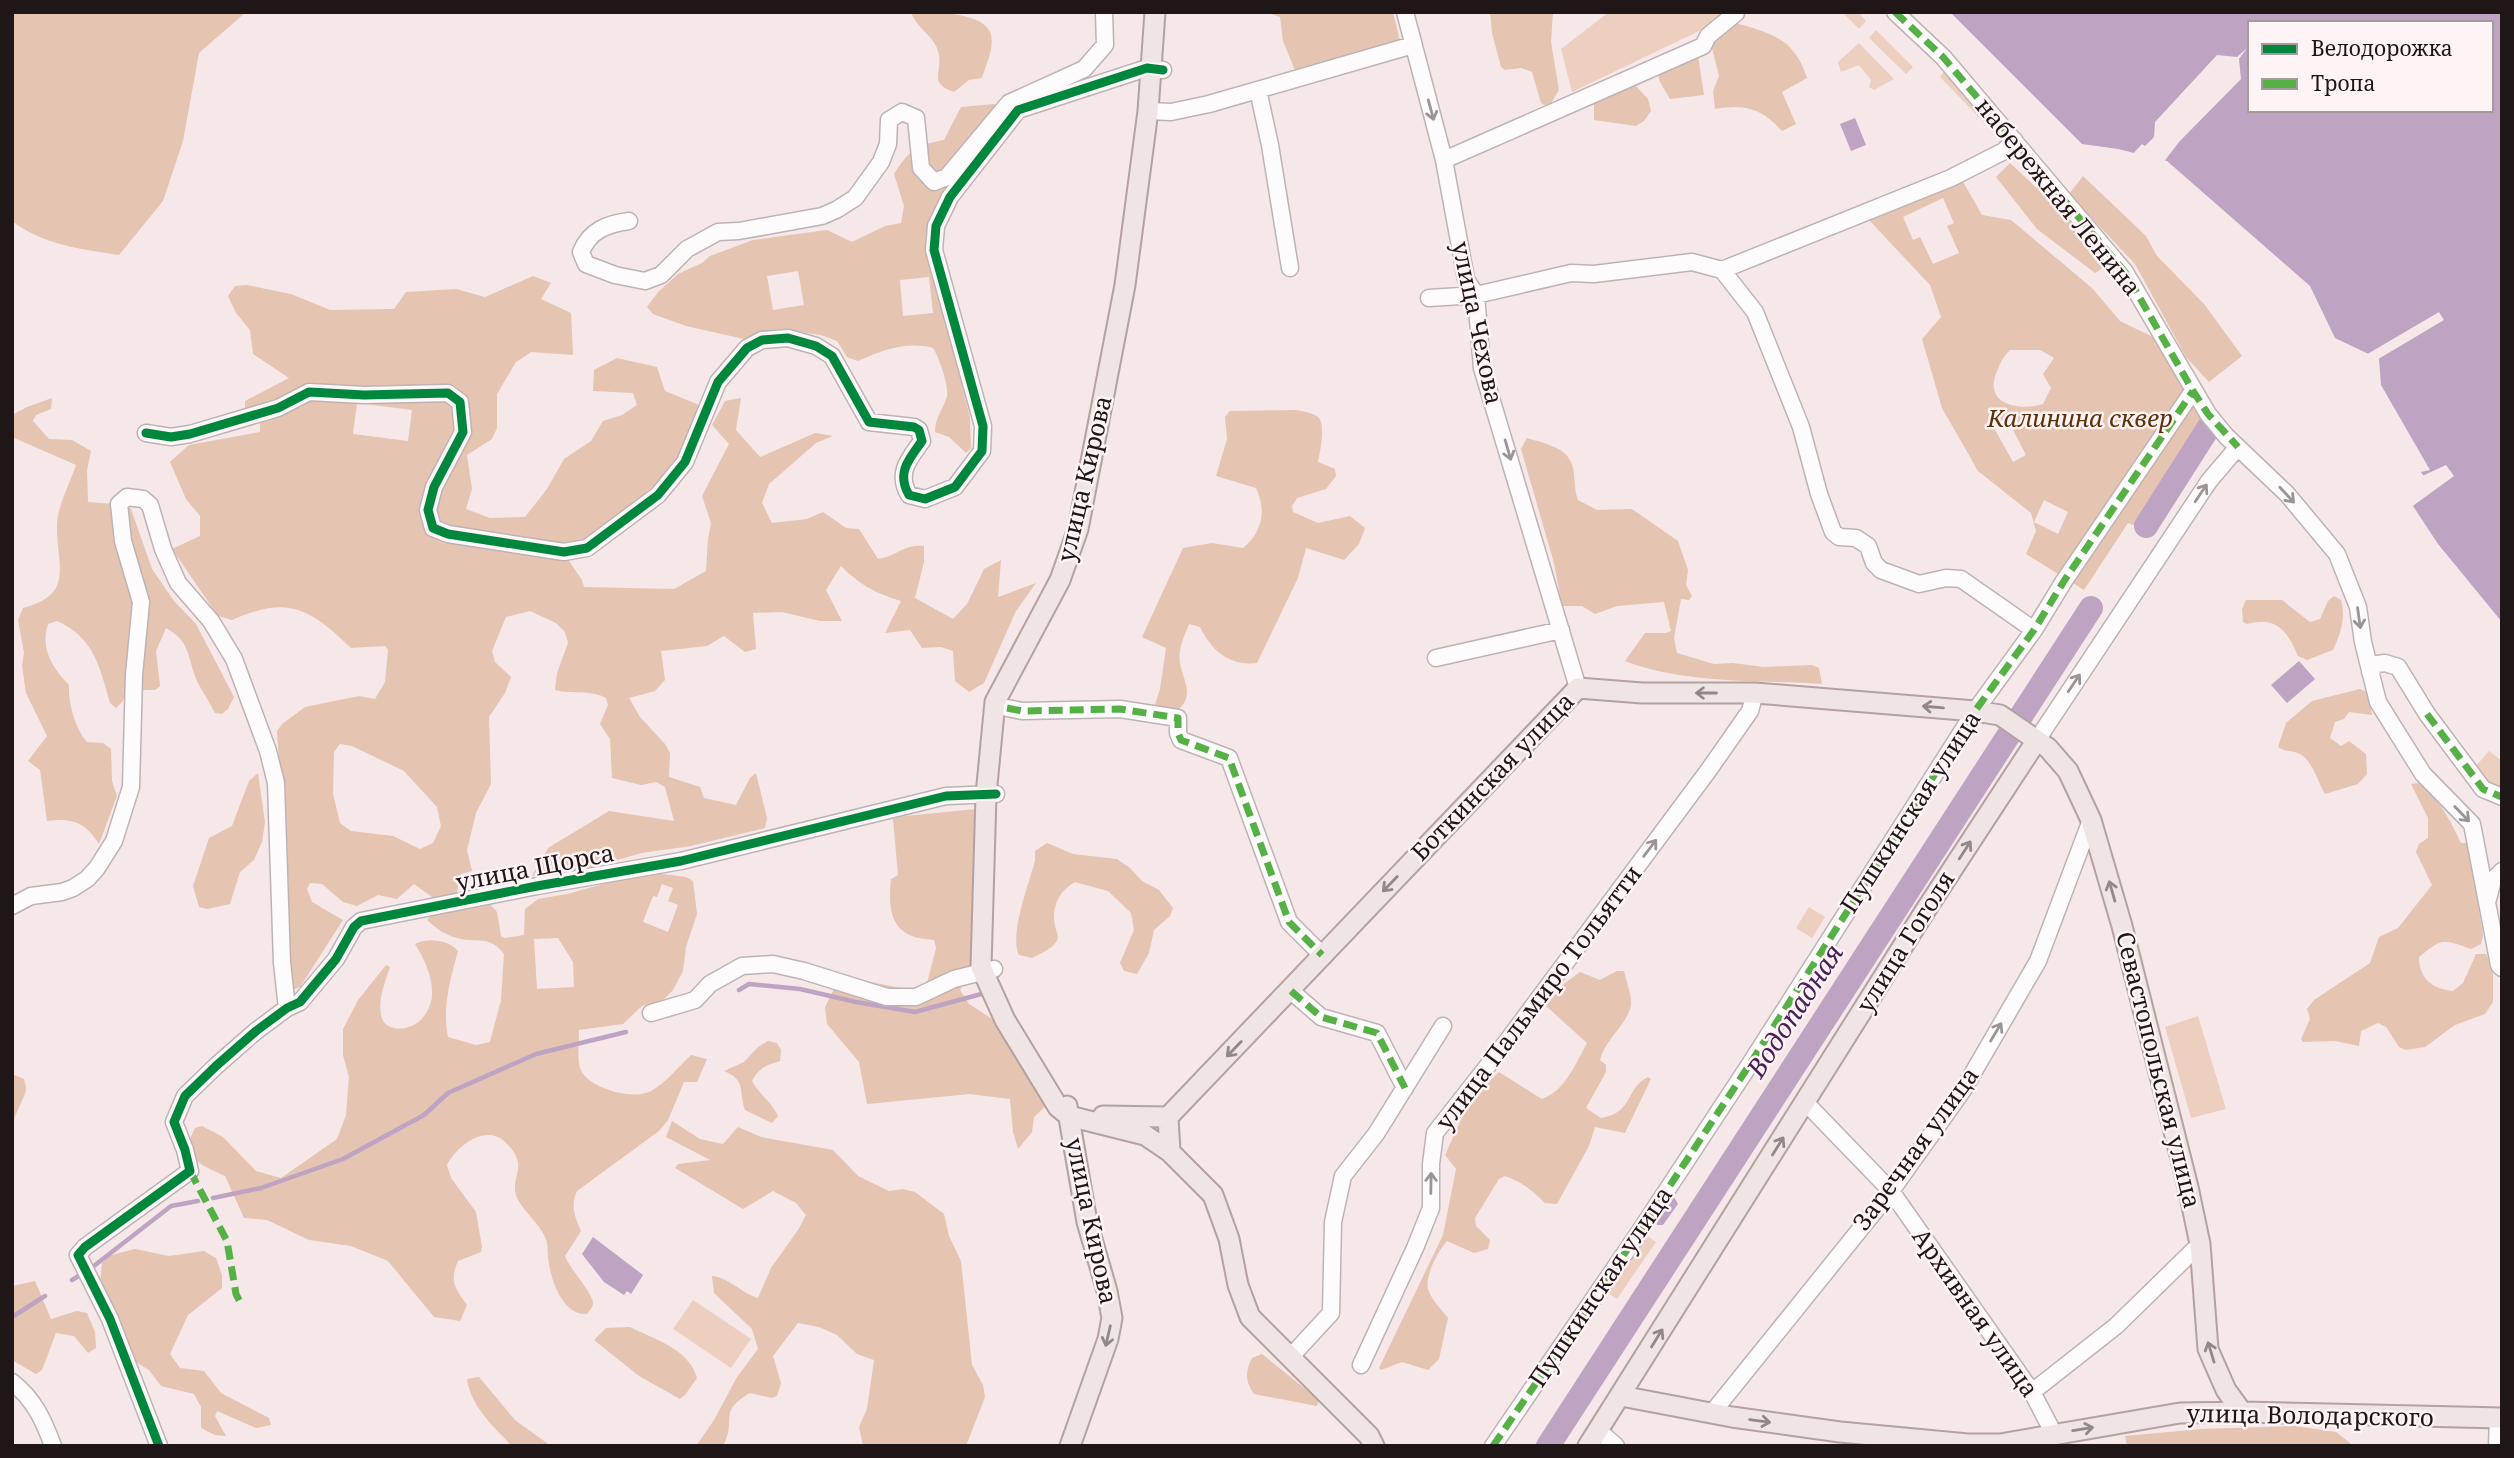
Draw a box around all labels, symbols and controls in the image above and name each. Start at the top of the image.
legend [2248,21,2493,112]
text: Велодорожка [2311,34,2453,62]
text: Тропа [2311,69,2375,97]
street label: набережная Ленина [1969,90,2149,302]
one-way arrow [1425,99,1438,121]
street label: улица Чехова [1445,238,1512,407]
street label: улица Кирова [1048,392,1119,565]
park label: Калинина сквер [1986,401,2173,434]
one-way arrow [1502,438,1515,461]
one-way arrow [2194,484,2208,504]
one-way arrow [2278,486,2295,503]
one-way arrow [2353,606,2366,629]
one-way arrow [2068,673,2082,693]
street label: Боткинская улица [1403,685,1581,867]
one-way arrow [1694,686,1717,700]
one-way arrow [1922,700,1944,713]
street label: Пушкинская улица [1832,703,1988,919]
one-way arrow [2454,806,2471,823]
street label: улица Щорса [453,835,617,898]
one-way arrow [1643,839,1658,858]
one-way arrow [1958,840,1972,860]
street label: улица Пальмиро Тольятти [1427,858,1648,1136]
street label: улица Гоголя [1848,864,1961,1018]
one-way arrow [1382,875,1399,892]
one-way arrow [2104,881,2117,903]
street label: Севастопольская улица [2109,928,2210,1211]
water label: Водопадная [1737,937,1851,1085]
one-way arrow [1989,1023,2003,1043]
one-way arrow [1226,1041,1243,1058]
street label: Заречная улица [1844,1060,1985,1237]
street label: улица Кирова [1059,1134,1126,1307]
one-way arrow [1771,1136,1785,1156]
one-way arrow [1424,1172,1438,1195]
street label: Пушкинская улица [1520,1179,1679,1393]
street label: Архивная улица [1906,1221,2047,1403]
one-way arrow [1101,1324,1114,1346]
one-way arrow [1650,1329,1664,1349]
one-way arrow [2204,1341,2217,1363]
street label: улица Володарского [2186,1396,2434,1433]
one-way arrow [1748,1414,1771,1427]
one-way arrow [2071,1422,2094,1435]

